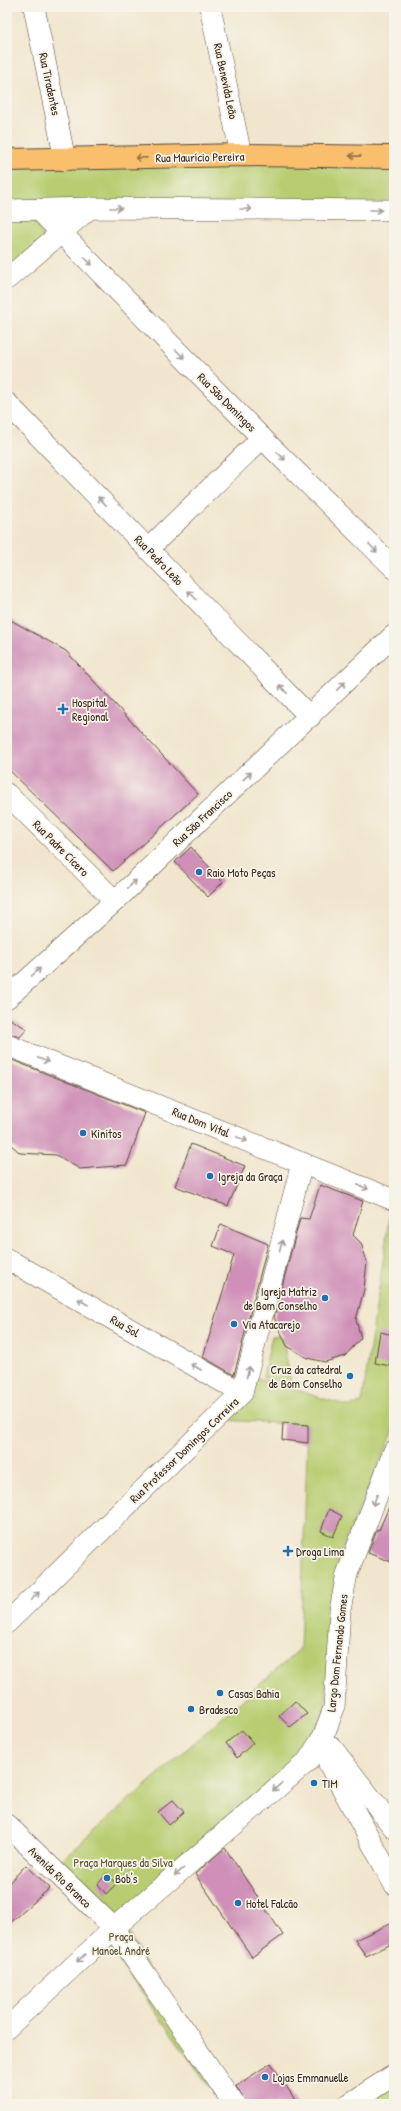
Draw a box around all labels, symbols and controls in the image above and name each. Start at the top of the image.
street label: Rua Benevida Leão [210,41,242,121]
street label: Rua Tiradentes [35,51,65,117]
street label: Rua Maurício Pereira [156,148,245,166]
one-way arrow [349,152,362,160]
one-way arrow [135,154,148,162]
one-way arrow [109,204,122,212]
one-way arrow [239,205,252,213]
one-way arrow [369,206,382,214]
one-way arrow [83,256,93,266]
one-way arrow [175,349,184,359]
street label: Rua São Domingos [194,369,261,436]
one-way arrow [276,451,286,461]
one-way arrow [97,496,107,506]
street label: Rua Pedro Leão [131,531,187,589]
one-way arrow [368,543,378,553]
one-way arrow [188,590,197,600]
one-way arrow [336,681,346,691]
one-way arrow [278,683,287,694]
place label: Hospital Regional [72,694,109,725]
marker: Hospital Regional [57,703,69,715]
one-way arrow [242,771,252,780]
street label: Rua São Francisco [168,786,236,850]
street label: Rua Padre Cícero [29,816,93,880]
place label: Raio Moto Peças [207,864,276,881]
marker: Raio Moto Peças [194,867,204,877]
one-way arrow [127,879,137,889]
one-way arrow [31,967,41,976]
one-way arrow [37,1056,49,1064]
street label: Rua Dom Vital [170,1103,233,1142]
place label: Kinitos [91,1125,122,1142]
marker: Kinitos [78,1128,88,1138]
one-way arrow [236,1135,248,1143]
place label: Igreja da Graça [218,1168,283,1185]
marker: Igreja da Graça [205,1171,215,1181]
one-way arrow [356,1184,368,1192]
one-way arrow [277,1240,285,1253]
place label: Igreja Matriz de Bom Conselho [244,1283,317,1314]
marker: Igreja Matriz de Bom Conselho [320,1293,330,1303]
one-way arrow [77,1298,89,1306]
street label: Rua Sol [107,1311,143,1342]
place label: Via Atacarejo [242,1316,300,1333]
marker: Via Atacarejo [229,1319,239,1329]
place label: Cruz da catedral de Bom Conselho [269,1361,343,1392]
one-way arrow [190,1362,202,1370]
one-way arrow [245,1366,252,1379]
marker: Cruz da catedral de Bom Conselho [345,1371,355,1381]
street label: Rua Professor Domingos Correira [126,1393,242,1507]
one-way arrow [370,1494,378,1506]
place label: Droga Lima [296,1543,344,1560]
marker: Droga Lima [283,1546,293,1556]
one-way arrow [30,1591,40,1601]
street label: Largo Dom Fernando Gomes [322,1593,352,1713]
place label: Casas Bahia [228,1685,280,1702]
marker: Casas Bahia [215,1688,225,1698]
place label: Bradesco [199,1701,238,1718]
marker: Bradesco [186,1704,196,1714]
place label: TIM [322,1775,338,1792]
marker: TIM [309,1778,319,1788]
one-way arrow [272,1783,283,1792]
street label: Avenida Rio Branco [25,1842,95,1912]
park label: Praça Marques da Silva [73,1854,173,1871]
one-way arrow [173,1868,184,1877]
place label: Bob's [115,1870,138,1887]
marker: Bob's [102,1873,112,1883]
place label: Hotel Falcão [246,1895,298,1912]
marker: Hotel Falcão [233,1898,243,1908]
park label: Praça Manoel André [92,1928,150,1959]
one-way arrow [76,1954,87,1963]
place label: Lojas Emmanuelle [273,2069,349,2086]
marker: Lojas Emmanuelle [260,2072,270,2082]

